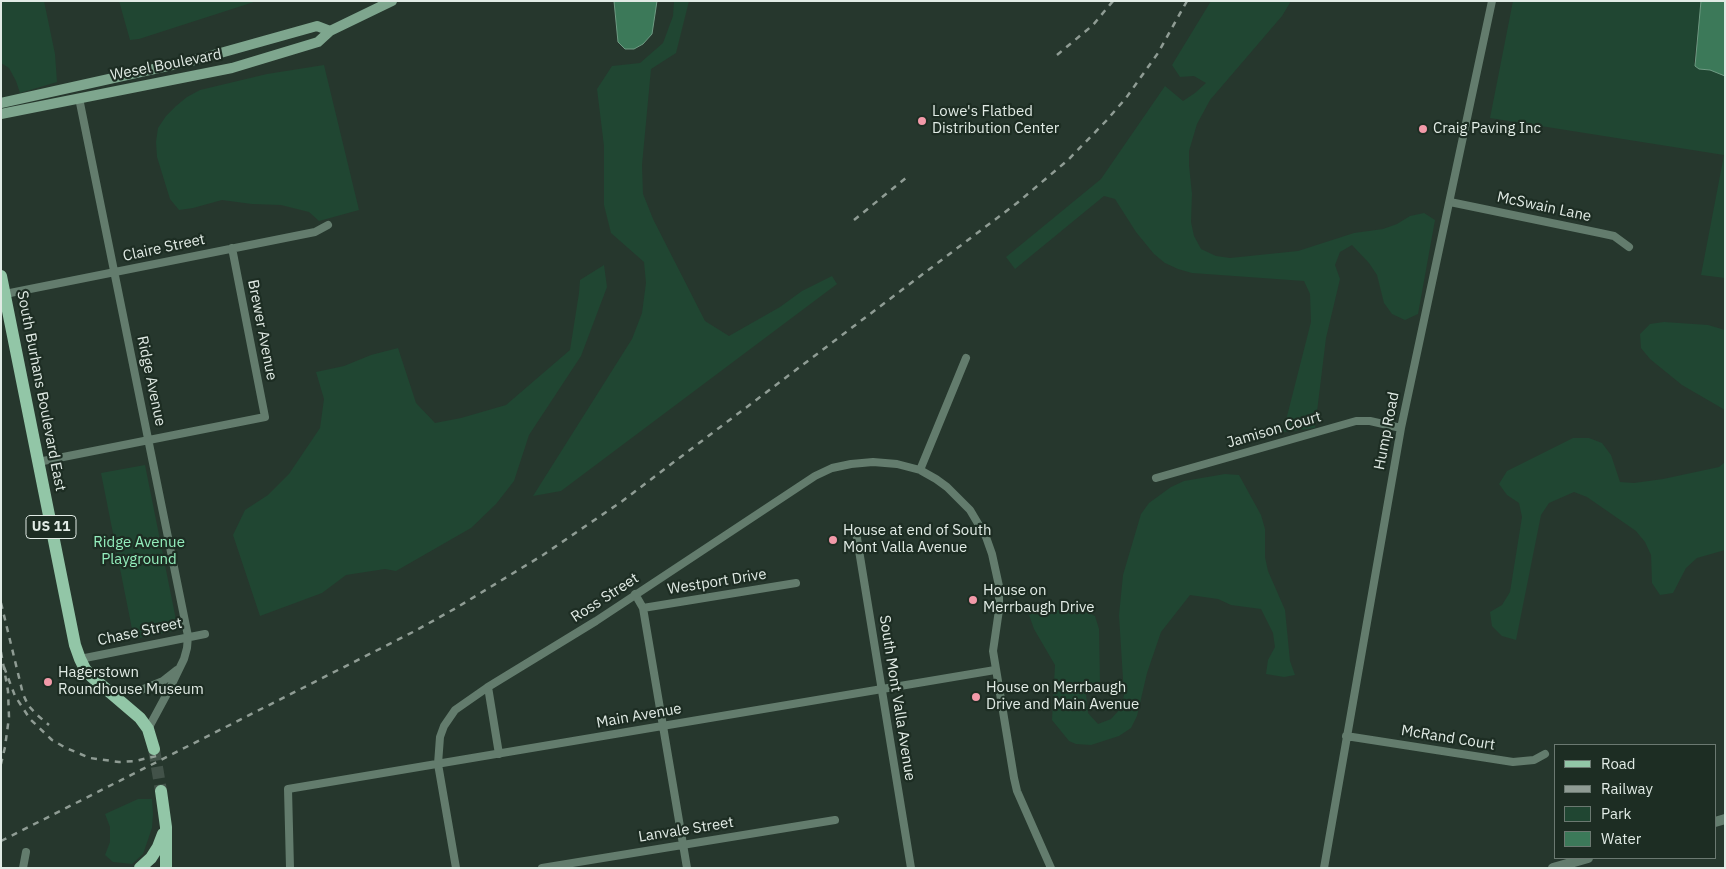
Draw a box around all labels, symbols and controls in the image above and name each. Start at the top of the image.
street label: Wesel Boulevard [109,45,223,85]
place label: Lowe's Flatbed Distribution Center [932,103,1059,138]
marker: Lowe's Flatbed Distribution Center [916,115,928,127]
place label: Craig Paving Inc [1433,120,1541,138]
marker: Craig Paving Inc [1417,123,1429,135]
street label: McSwain Lane [1495,188,1593,226]
street label: Claire Street [121,231,207,265]
street label: Brewer Avenue [243,278,281,382]
street label: South Burhans Boulevard East [13,289,69,493]
street label: Ridge Avenue [133,334,169,428]
street label: Hump Road [1371,391,1403,471]
street label: Jamison Court [1225,408,1323,452]
road number: US 11 [26,516,76,538]
place label: House at end of South Mont Valla Avenue [843,522,992,557]
park label: Ridge Avenue Playground [93,534,185,569]
marker: House at end of South Mont Valla Avenue [827,534,839,546]
street label: Westport Drive [666,565,768,599]
street label: Ross Street [568,569,642,627]
place label: House on Merrbaugh Drive [983,582,1094,617]
marker: House on Merrbaugh Drive [967,594,979,606]
street label: Chase Street [96,614,184,650]
street label: South Mont Valla Avenue [875,614,919,782]
place label: Hagerstown Roundhouse Museum [58,664,204,699]
marker: Hagerstown Roundhouse Museum [42,676,54,688]
place label: House on Merrbaugh Drive and Main Avenue [986,679,1139,714]
marker: House on Merrbaugh Drive and Main Avenue [970,691,982,703]
street label: Main Avenue [595,700,683,732]
street label: McRand Court [1400,722,1496,754]
legend [1554,744,1716,859]
text: Road [1601,754,1636,773]
text: Railway [1601,779,1653,798]
text: Park [1601,804,1631,823]
street label: Lanvale Street [637,814,735,846]
text: Water [1601,829,1641,848]

